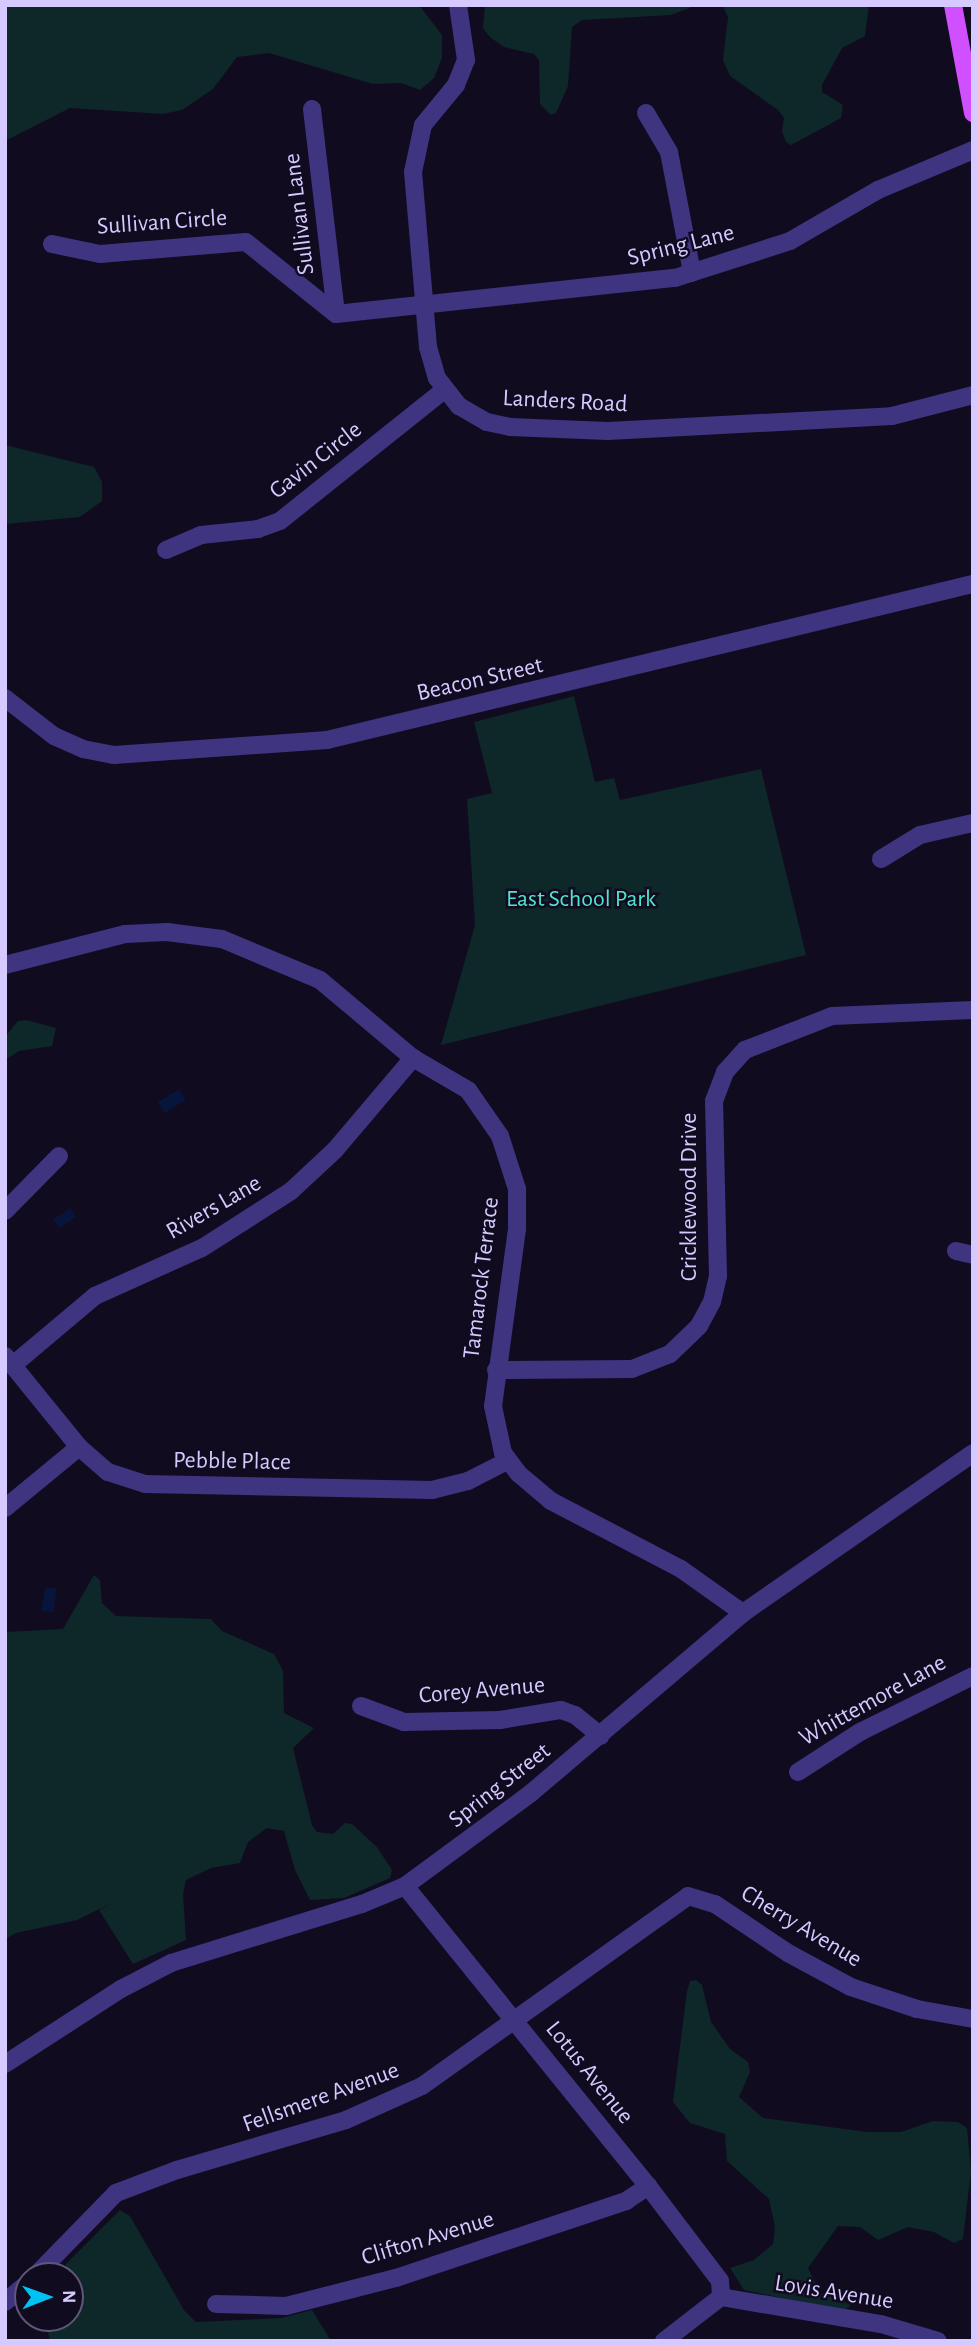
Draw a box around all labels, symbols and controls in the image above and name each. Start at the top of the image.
street label: Sullivan Lane [278,151,322,277]
street label: Sullivan Circle [96,204,228,242]
street label: Spring Lane [625,219,737,273]
street label: Landers Road [502,384,628,420]
street label: Gavin Circle [264,416,368,506]
street label: Beacon Street [414,652,546,708]
park label: East School Park [506,886,656,914]
street label: Cricklewood Drive [676,1113,704,1281]
street label: Rivers Lane [161,1169,267,1247]
street label: Tamarock Terrace [458,1196,506,1360]
street label: Pebble Place [173,1447,291,1477]
street label: Whittemore Lane [795,1649,951,1753]
street label: Corey Avenue [418,1671,546,1711]
street label: Spring Street [443,1737,557,1835]
street label: Cherry Avenue [735,1880,867,1974]
street label: Lotus Avenue [539,2016,639,2130]
street label: Fellsmere Avenue [239,2056,403,2140]
street label: Clifton Avenue [358,2205,498,2273]
north arrow [14,2262,84,2332]
street label: Lovis Avenue [773,2269,895,2317]
text: N [59,2290,78,2303]

